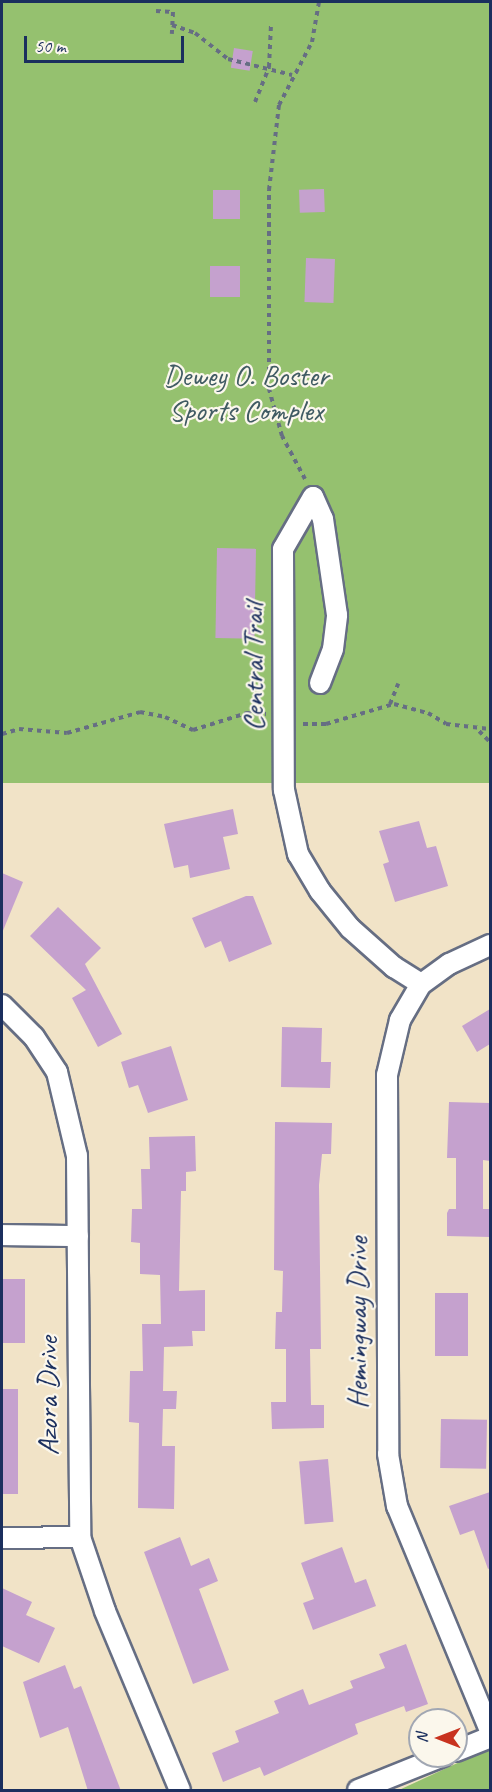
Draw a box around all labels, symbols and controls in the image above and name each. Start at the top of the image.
scale bar [27,24,188,62]
text: 50 m [35,35,66,57]
park label: Dewey O. Boster Sports Complex [163,357,329,428]
street label: Central Trail [235,603,271,731]
street label: Hemingway Drive [339,1237,375,1409]
street label: Azora Drive [29,1336,65,1456]
north arrow [408,1708,468,1768]
text: N [412,1733,432,1743]

